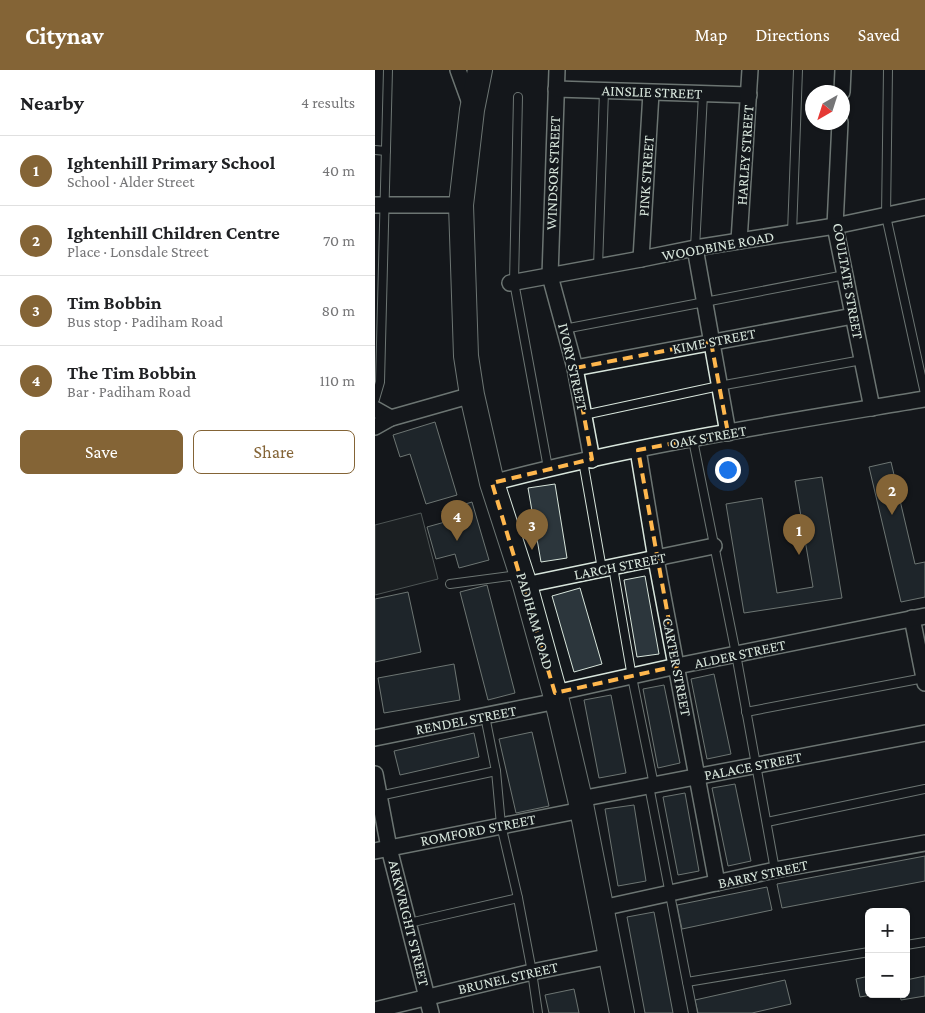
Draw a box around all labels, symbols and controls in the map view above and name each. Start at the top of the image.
text: Citynav [25,22,104,49]
text: Map [695,25,727,45]
text: Directions [755,25,830,45]
text: Saved [858,25,900,45]
street label: AINSLIE STREET [601,82,703,102]
north arrow [805,85,850,130]
text: Nearby [20,91,84,115]
text: 4 results [301,94,355,111]
street label: HARLEY STREET [734,104,756,206]
street label: WINDSOR STREET [543,116,563,230]
street label: PINK STREET [635,135,657,217]
text: Ightenhill Primary School [67,152,275,173]
text: 1 [33,162,39,179]
text: 40 m [322,162,355,179]
text: School · Alder Street [67,173,194,190]
text: Ightenhill Children Centre [67,222,280,243]
street label: COULTATE STREET [830,222,866,340]
street label: WOODBINE ROAD [661,228,775,264]
text: 2 [32,232,40,249]
text: 70 m [323,232,355,249]
text: Place · Lonsdale Street [67,243,208,260]
text: Tim Bobbin [67,292,162,313]
text: 3 [32,302,40,319]
text: 80 m [321,302,355,319]
text: Bus stop · Padiham Road [67,313,223,330]
street label: IVORY STREET [555,322,591,412]
street label: KIME STREET [671,325,757,357]
text: The Tim Bobbin [67,362,197,383]
text: 4 [32,372,40,389]
text: 110 m [319,372,355,389]
text: Bar · Padiham Road [67,383,191,400]
street label: OAK STREET [668,422,748,452]
button: Save [20,430,183,474]
button: Share [193,430,355,474]
your location [715,457,741,483]
pin: 2 [876,474,908,515]
pin: 4 [441,500,473,541]
pin: 3 [516,509,548,550]
pin: 1 [783,514,815,555]
street label: LARCH STREET [573,549,667,583]
street label: PADIHAM ROAD [513,571,557,671]
street label: CARTER STREET [660,616,694,718]
street label: ALDER STREET [693,636,787,672]
street label: RENDEL STREET [414,702,518,738]
street label: PALACE STREET [703,749,803,783]
street label: ROMFORD STREET [419,811,537,849]
street label: BARRY STREET [717,857,809,891]
street label: ARKWRIGHT STREET [386,858,432,988]
map controls [865,908,910,998]
button: + [865,908,910,953]
button: − [865,953,910,998]
street label: BRUNEL STREET [456,959,560,997]

